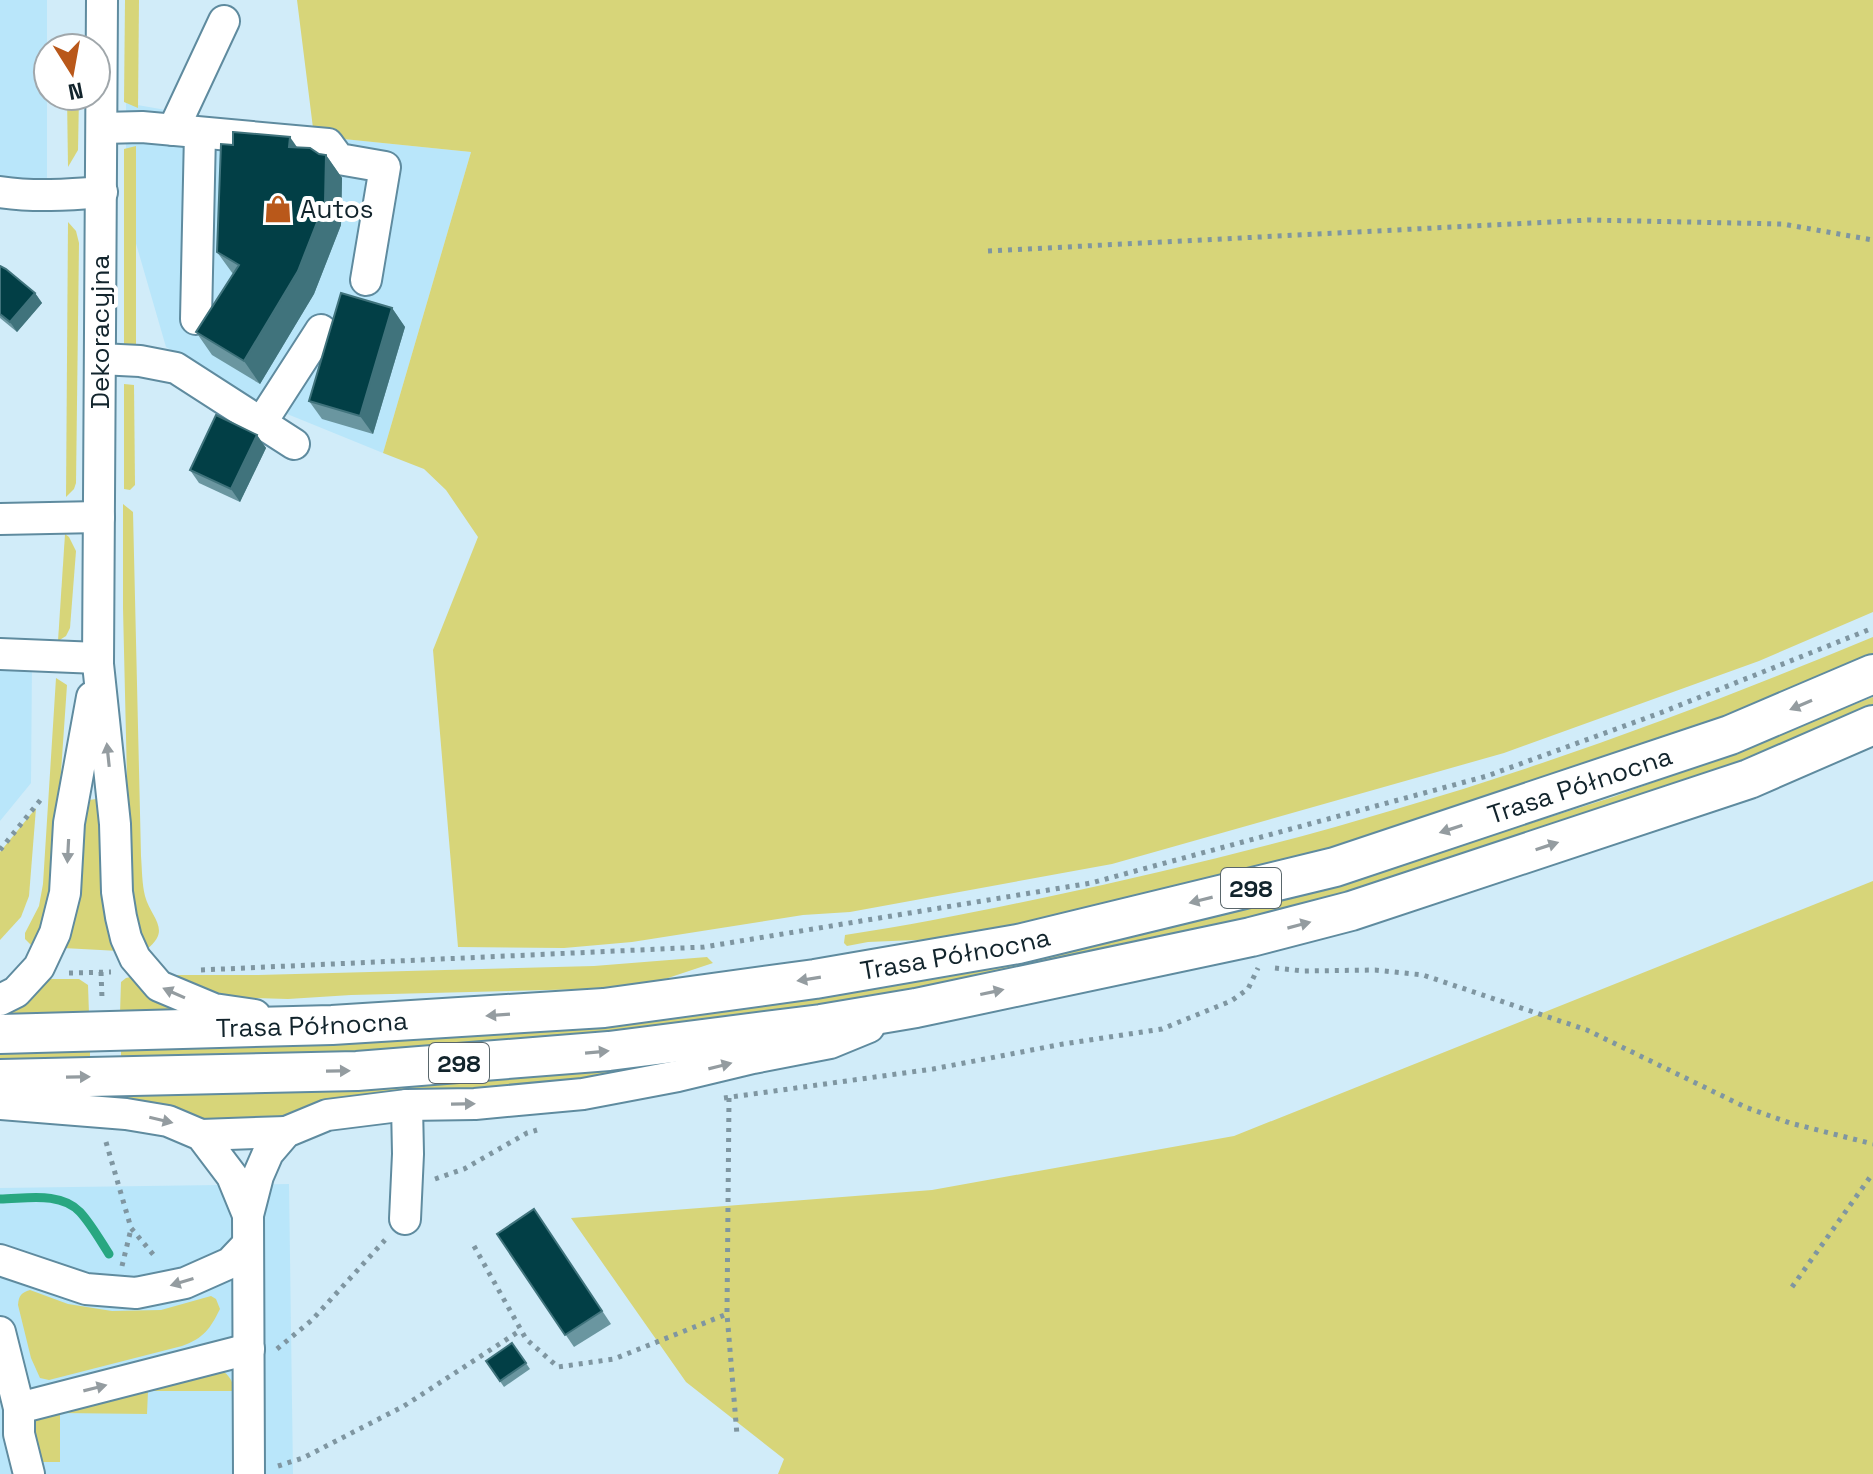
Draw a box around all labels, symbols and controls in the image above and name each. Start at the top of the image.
north arrow [32,32,112,112]
text: N [66,76,86,107]
place label: Autos [300,192,374,226]
shop icon: Autos [263,194,293,224]
street label: Dekoracyjna [83,255,117,409]
one-way arrow [1789,698,1813,711]
street label: Trasa Północna [1483,739,1676,832]
one-way arrow [101,742,114,767]
one-way arrow [1438,823,1462,835]
one-way arrow [61,839,74,864]
one-way arrow [1535,840,1559,852]
road number: 298 [1221,868,1281,908]
one-way arrow [1188,894,1213,906]
one-way arrow [1287,918,1311,931]
street label: Trasa Północna [858,920,1054,988]
one-way arrow [796,973,821,986]
one-way arrow [980,985,1005,998]
one-way arrow [162,986,186,999]
street label: Trasa Północna [215,1003,409,1045]
one-way arrow [485,1009,510,1022]
road number: 298 [429,1043,489,1083]
one-way arrow [585,1045,610,1058]
one-way arrow [708,1059,733,1072]
one-way arrow [326,1065,351,1077]
one-way arrow [66,1071,91,1083]
one-way arrow [451,1098,476,1110]
one-way arrow [148,1114,173,1127]
one-way arrow [170,1276,194,1289]
one-way arrow [82,1382,107,1394]

